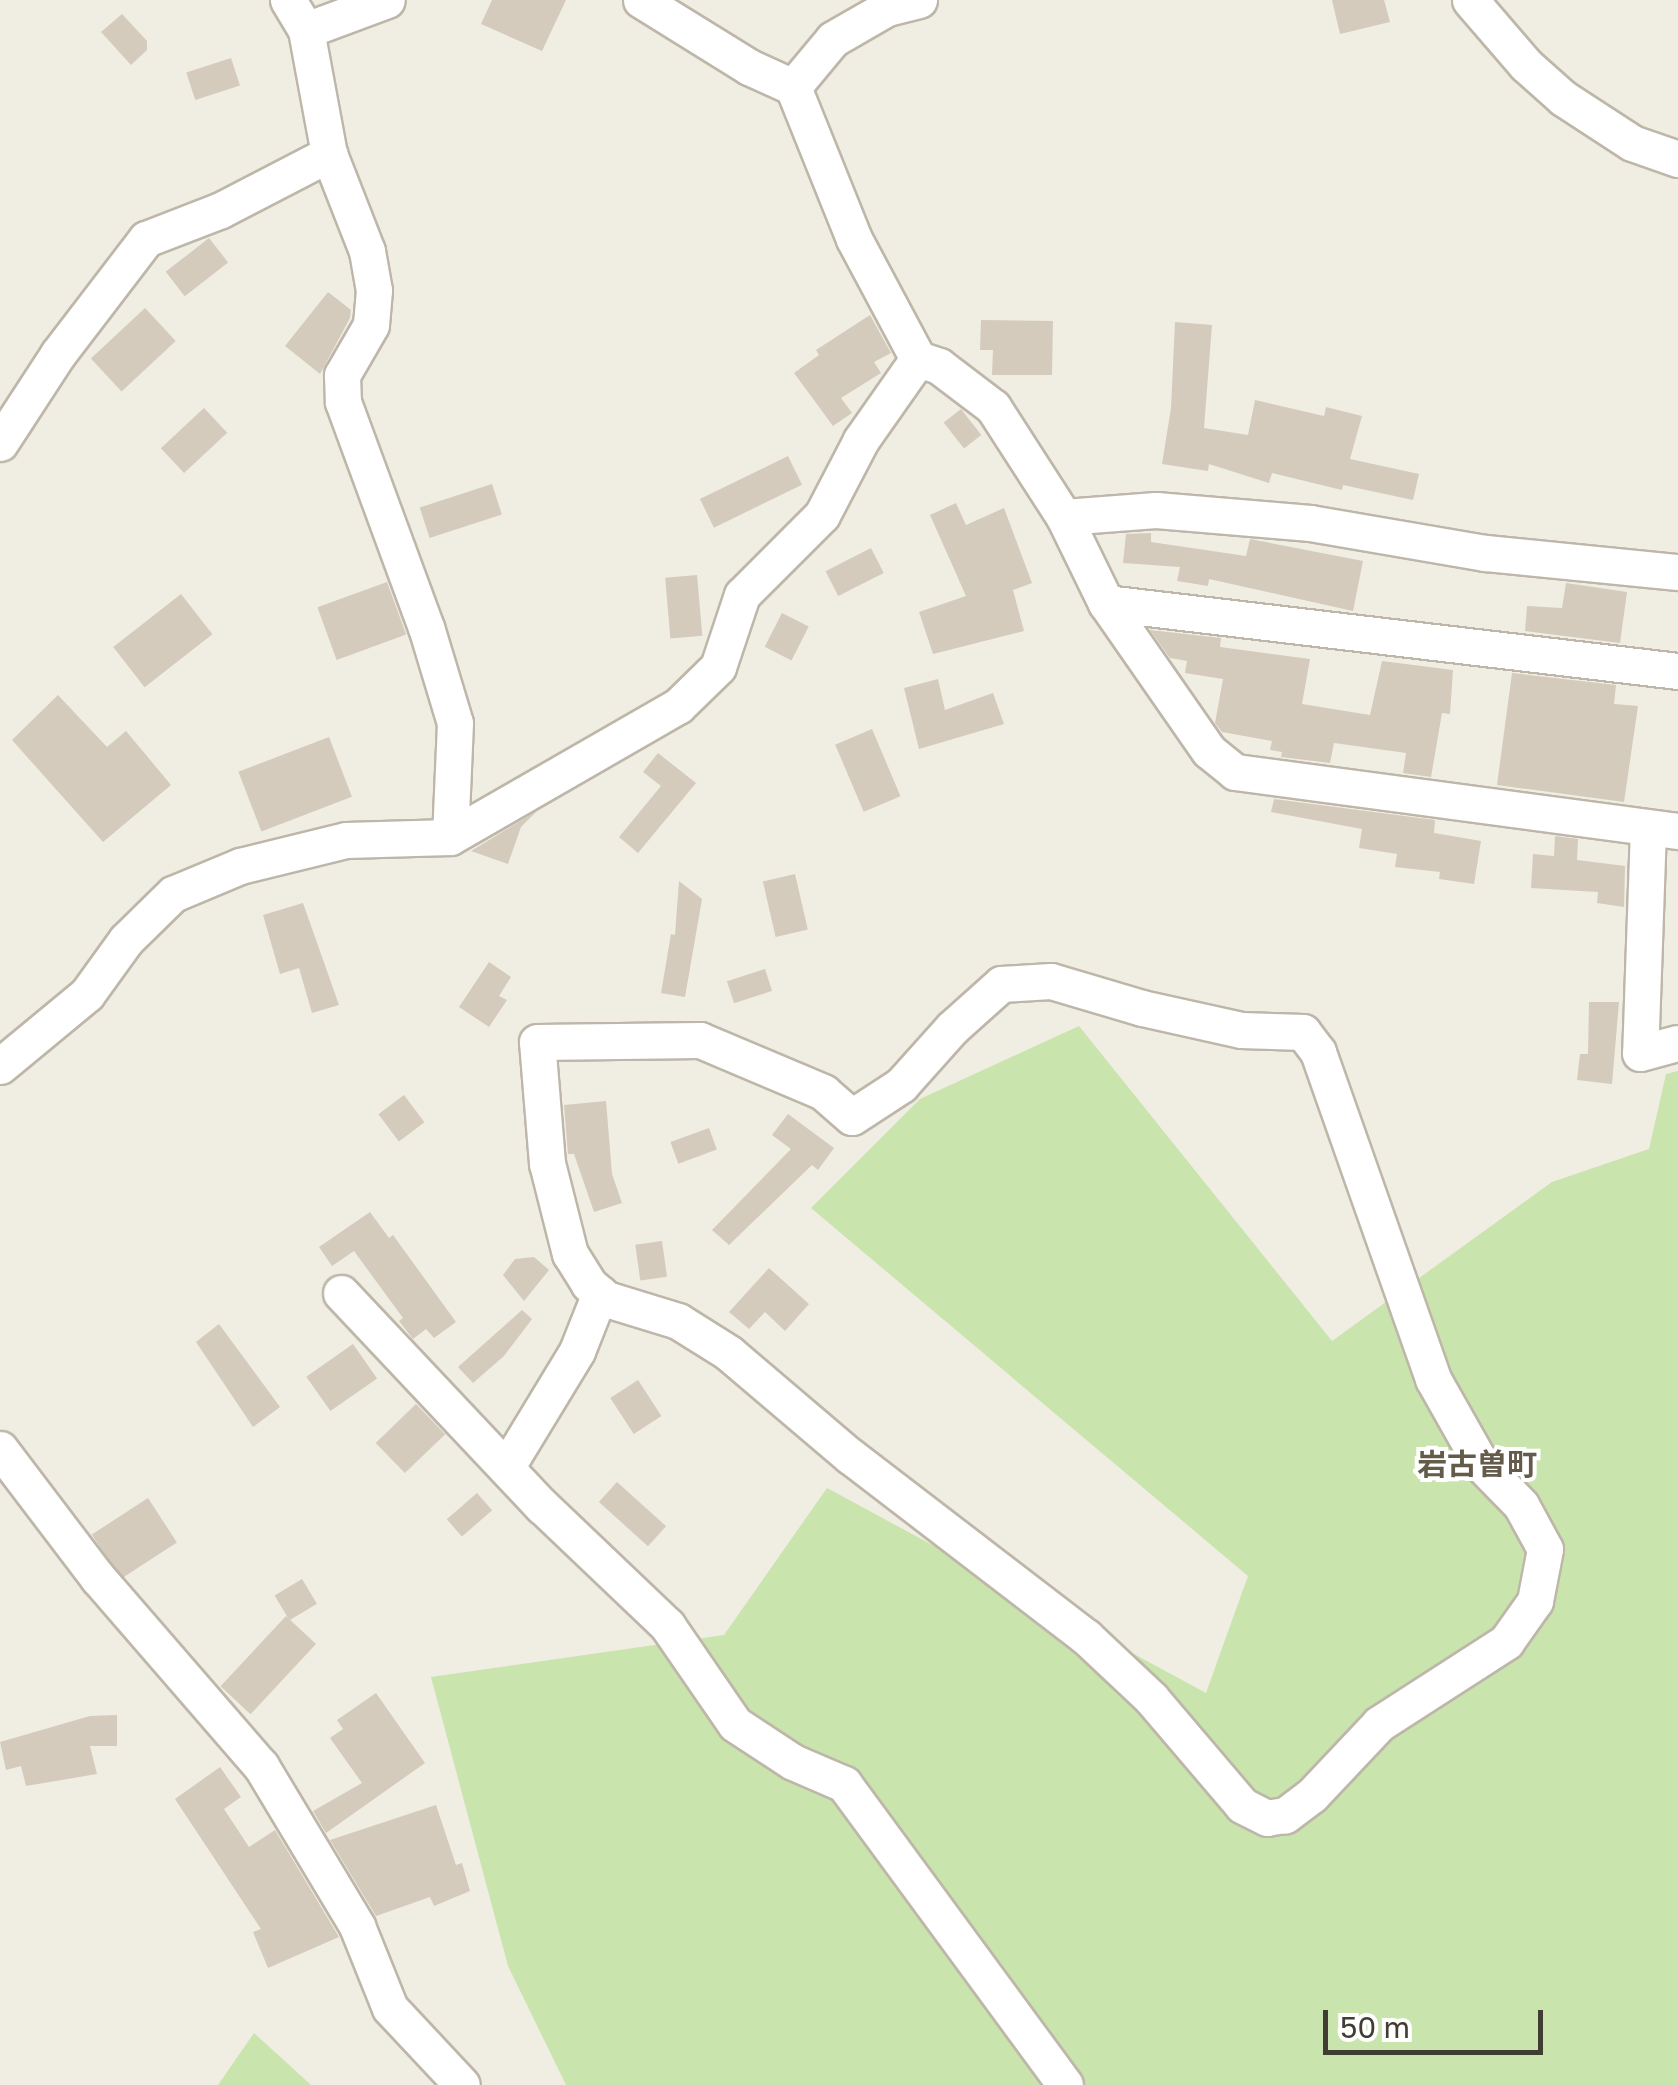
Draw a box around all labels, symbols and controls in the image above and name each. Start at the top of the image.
district label: 岩古曽町 [1417,1446,1537,1482]
scale bar [1328,1990,1548,2052]
text: 50 m [1340,2009,1410,2045]

